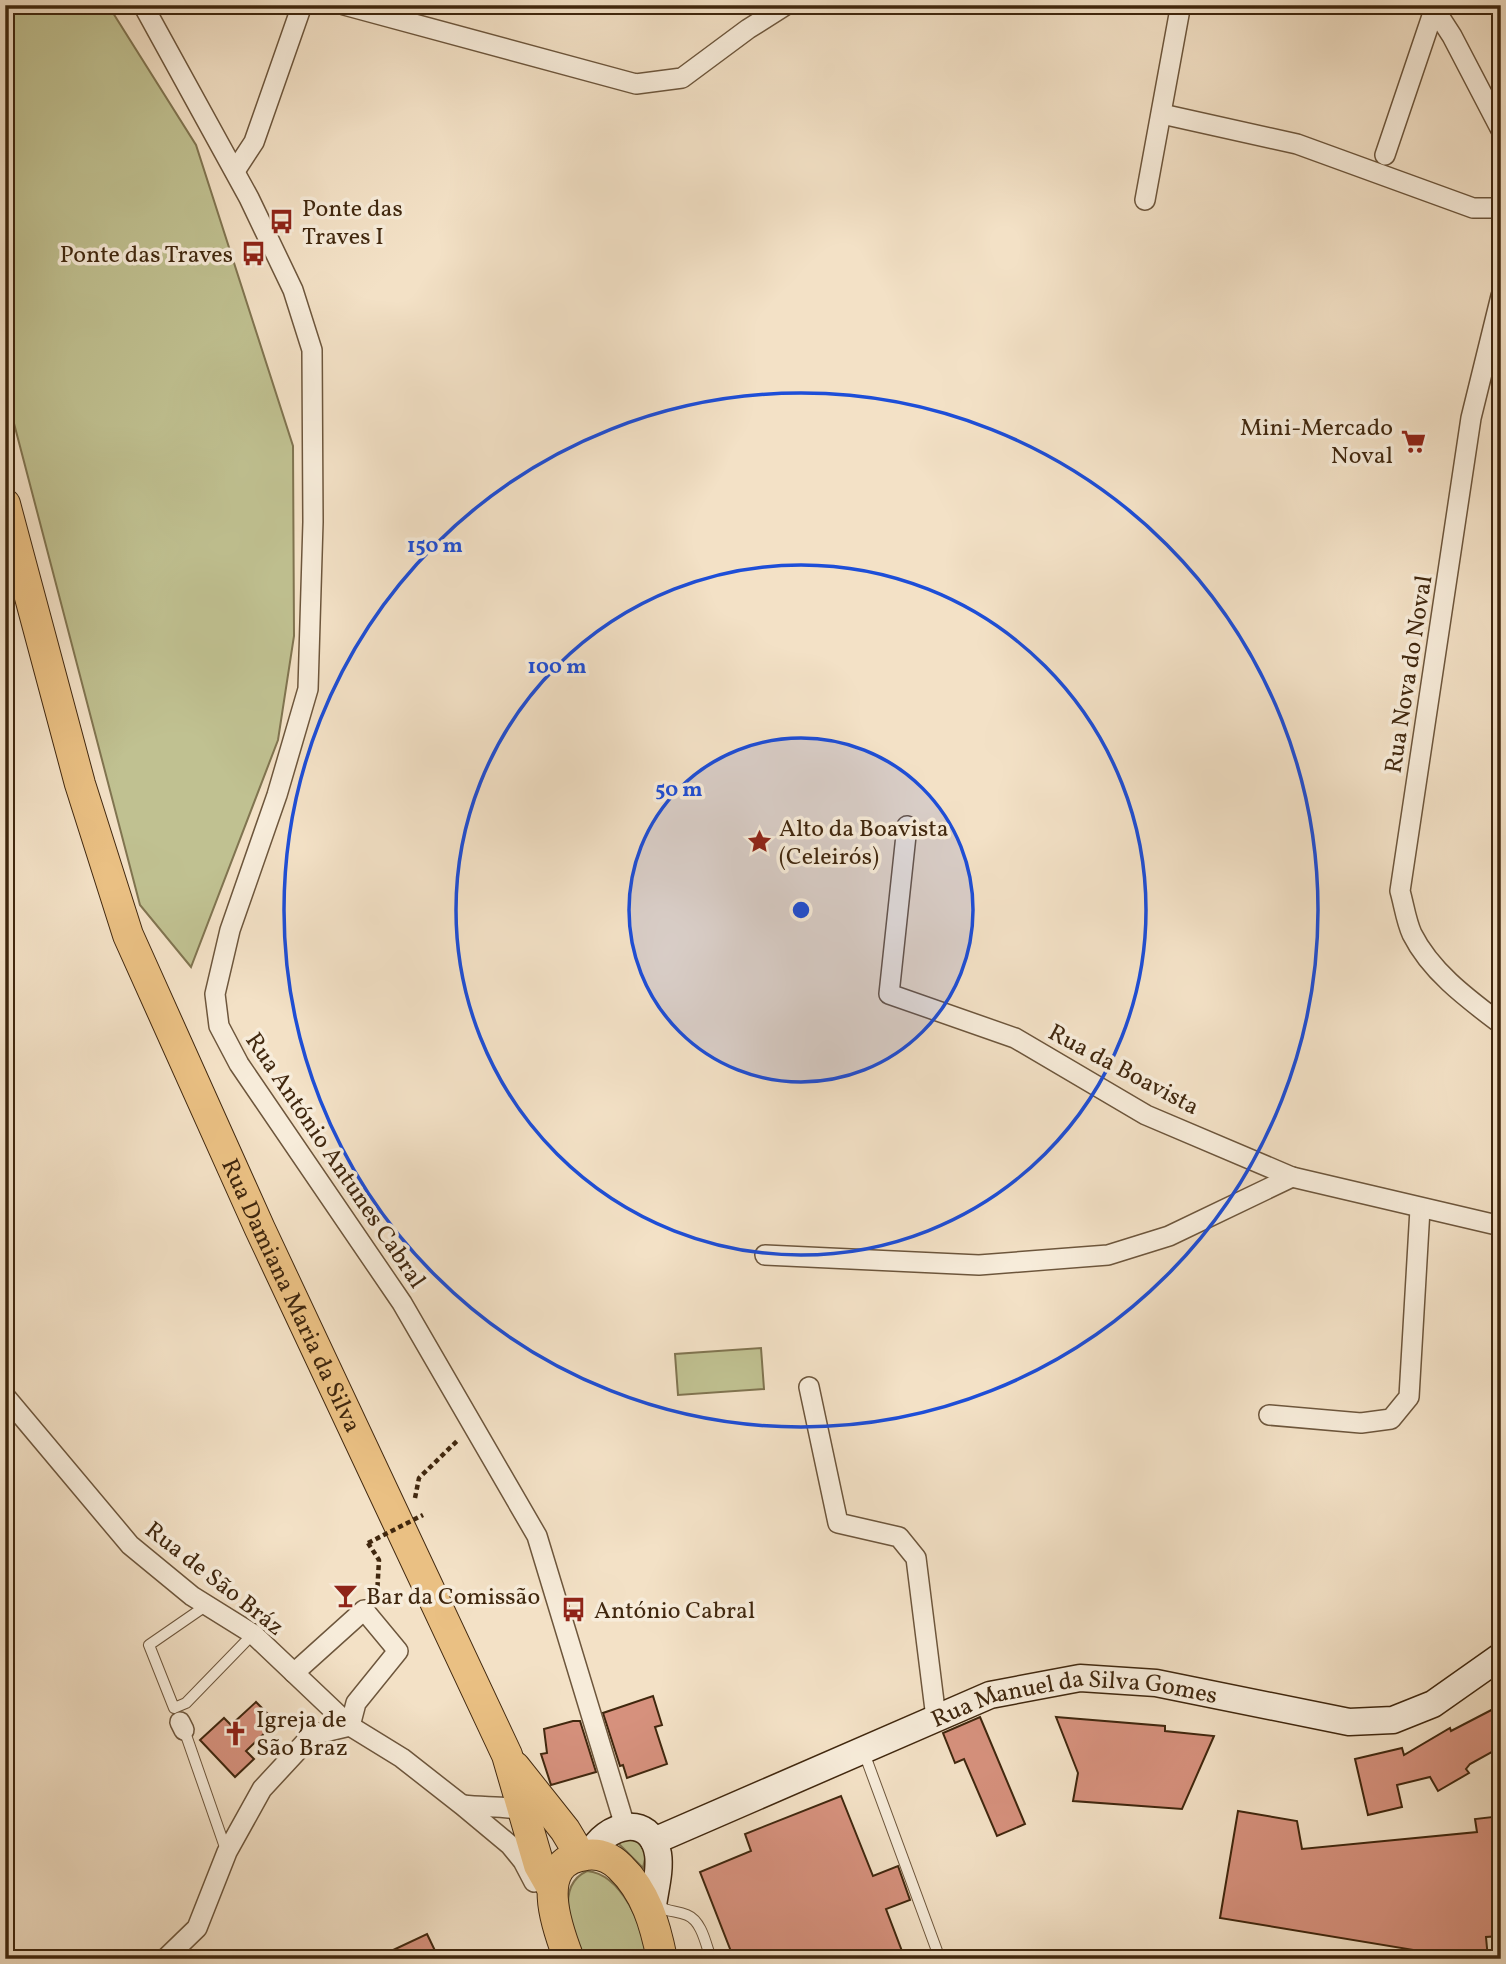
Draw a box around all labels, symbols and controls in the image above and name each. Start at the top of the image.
place label: Ponte das Traves I [302,193,403,255]
bus stop icon: Ponte das Traves I [268,208,296,236]
place label: Ponte das Traves [60,239,233,273]
bus stop icon: Ponte das Traves [239,240,267,268]
place label: Mini-Mercado Noval [1240,412,1393,474]
supermarket icon: Mini-Mercado Noval [1399,427,1427,455]
text: 150 m [407,532,463,561]
street label: Rua Nova do Noval [1378,573,1442,776]
text: 100 m [527,653,587,682]
text: 50 m [655,776,703,805]
place label: Alto da Boavista (Celeirós) [779,813,949,875]
place icon: Alto da Boavista (Celeirós) [745,828,773,856]
centre of rings [789,898,813,922]
street label: Rua da Boavista [1042,1017,1205,1125]
street label: Rua António Antunes Cabral [236,1026,433,1296]
street label: Rua Damiana Maria da Silva [212,1154,368,1439]
street label: Rua de São Bráz [137,1514,290,1645]
place label: Bar da Comissão [366,1581,540,1615]
bar icon: Bar da Comissão [332,1582,360,1610]
place label: António Cabral [594,1595,755,1629]
bus stop icon: António Cabral [560,1596,588,1624]
street label: Rua Manuel da Silva Gomes [926,1663,1220,1737]
place label: Igreja de São Braz [256,1704,348,1766]
church icon: Igreja de São Braz [222,1719,250,1747]

